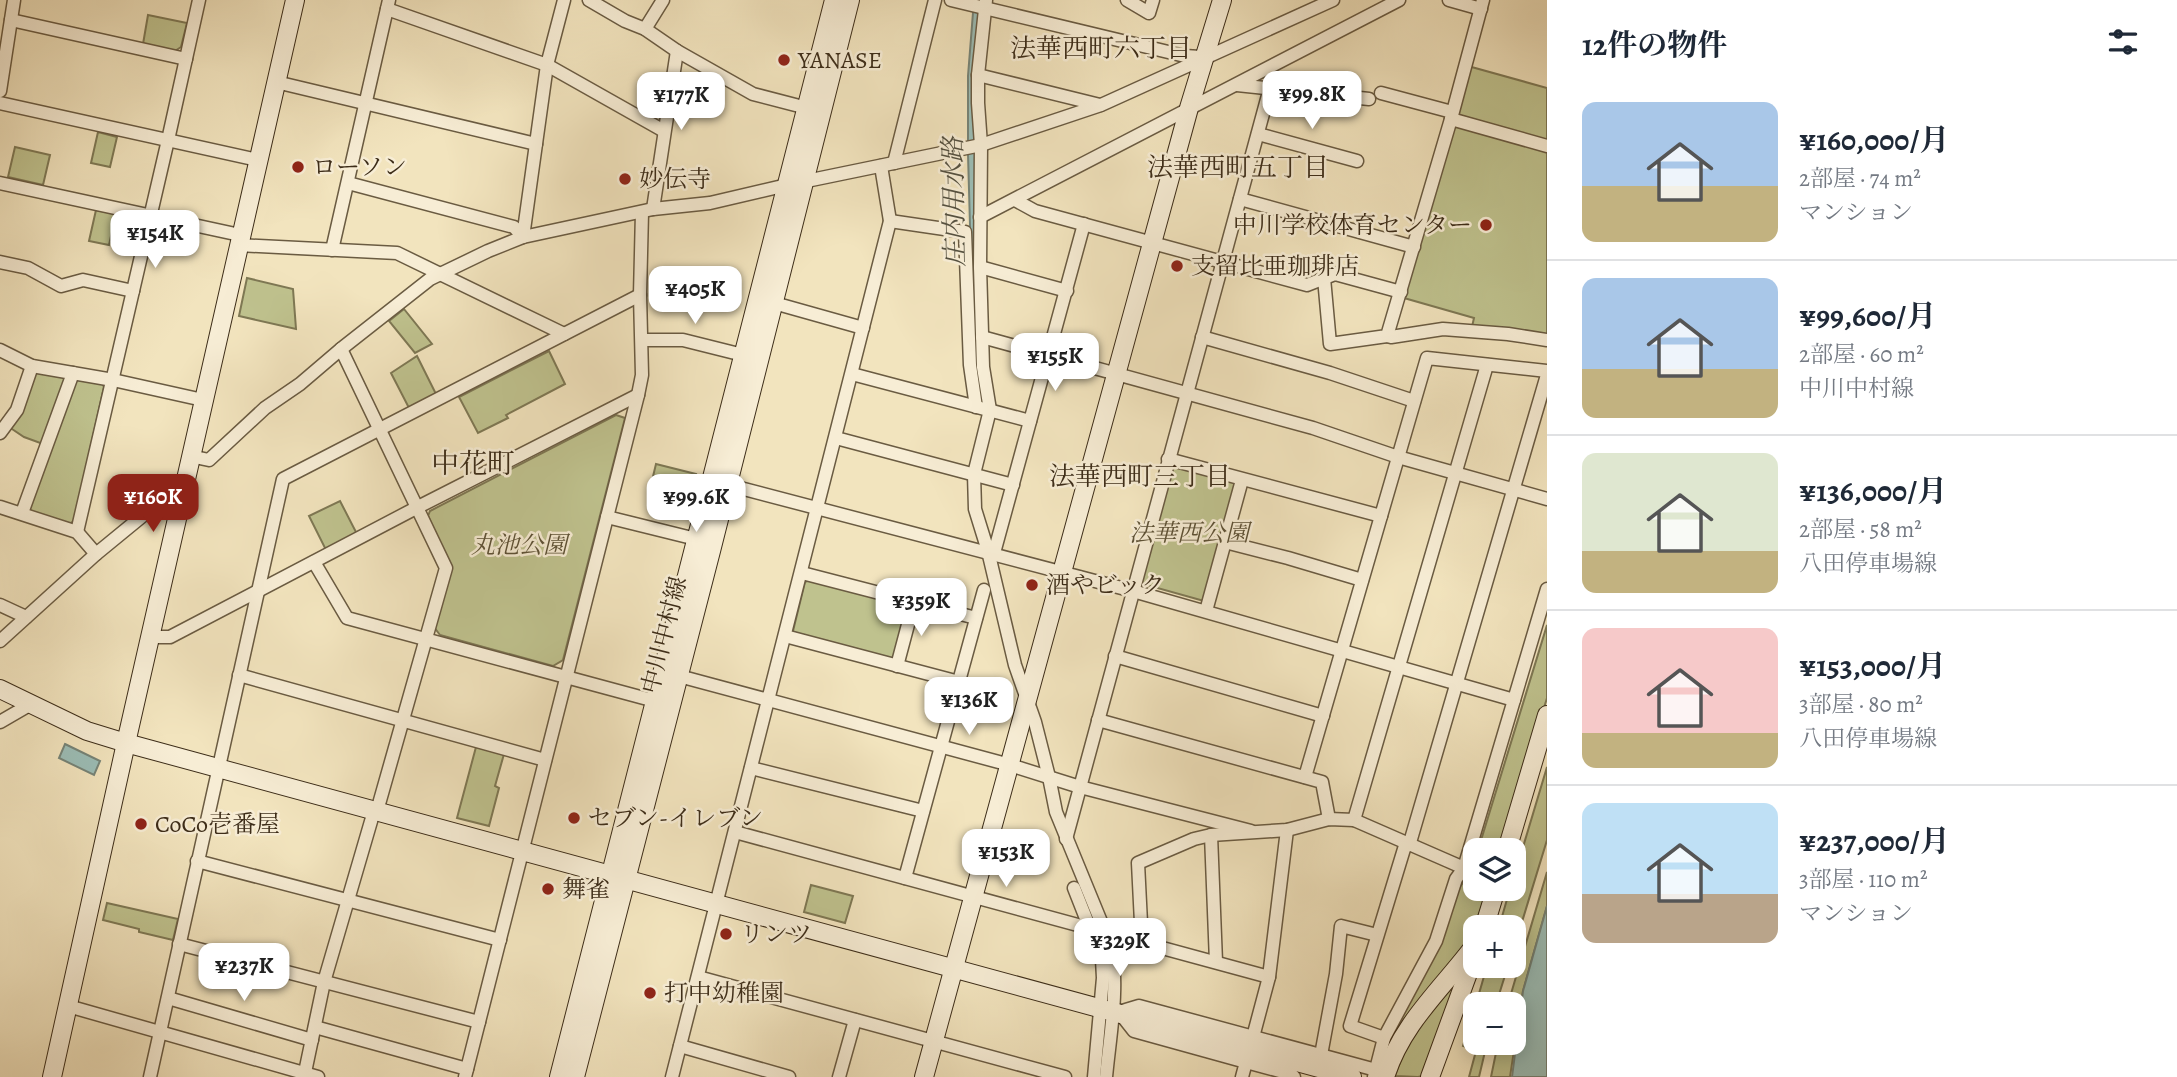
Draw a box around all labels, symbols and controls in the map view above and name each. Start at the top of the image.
icon: filters [2104,23,2142,61]
text: 12件の物件 [1582,25,1727,65]
district label: 法華西町六丁目 [1010,31,1192,66]
place label: YANASE [797,44,882,76]
marker: YANASE [776,52,792,68]
pin: ¥177K [632,72,730,132]
pin: ¥99.8K [1255,72,1369,131]
text: ¥99.8K [1279,78,1345,109]
text: ¥177K [653,79,709,110]
text: ¥160,000/月 [1799,120,1949,160]
icon: home [1638,130,1722,214]
water label: 庄内用水路 [935,135,973,267]
district label: 法華西町五丁目 [1147,150,1329,185]
place label: ローソン [312,151,407,183]
marker: ローソン [290,159,306,175]
place label: 妙伝寺 [639,163,711,195]
text: 2部屋 · 74 m² [1799,163,1921,194]
marker: 妙伝寺 [617,171,633,187]
text: マンション [1799,197,1913,228]
place label: 中川学校体育センター [1233,209,1472,241]
pin: ¥154K [106,210,204,270]
text: ¥154K [126,217,184,248]
marker: 中川学校体育センター [1478,217,1494,233]
place label: 支留比亜珈琲店 [1191,250,1359,282]
marker: 支留比亜珈琲店 [1169,258,1185,274]
pin: ¥405K [646,266,744,326]
text: ¥405K [665,273,725,304]
text: ¥99,600/月 [1799,296,1936,336]
icon: home [1638,306,1722,390]
pin: ¥155K [1006,334,1104,393]
text: 2部屋 · 60 m² [1799,339,1924,370]
text: ¥155K [1027,340,1083,371]
text: 中川中村線 [1799,373,1914,404]
district label: 中花町 [431,445,515,483]
district label: 法華西町三丁目 [1049,459,1231,494]
text: ¥136,000/月 [1799,471,1947,511]
pin: ¥160K [104,475,202,534]
pin: ¥99.6K [639,475,753,534]
text: ¥160K [124,481,182,512]
text: ¥99.6K [663,481,729,512]
icon: home [1638,481,1722,565]
text: 2部屋 · 58 m² [1799,514,1922,545]
park label: 法華西公園 [1129,517,1253,549]
park label: 丸池公園 [471,529,571,561]
text: 八田停車場線 [1799,548,1937,579]
place label: 酒やビック [1046,569,1165,601]
street label: 中川中村線 [634,573,694,697]
marker: 酒やビック [1024,577,1040,593]
pin: ¥359K [872,578,970,638]
text: ¥359K [892,585,950,616]
text: ¥153,000/月 [1799,646,1946,686]
icon: home [1638,656,1722,740]
pin: ¥136K [920,678,1018,737]
text: ¥136K [940,684,998,715]
text: 3部屋 · 80 m² [1799,689,1923,720]
text: 八田停車場線 [1799,723,1937,754]
place label: セブン-イレブン [588,802,763,834]
place label: CoCo壱番屋 [155,808,280,840]
marker: セブン-イレブン [566,810,582,826]
marker: CoCo壱番屋 [133,816,149,832]
text: ¥237,000/月 [1799,821,1950,861]
pin: ¥153K [957,830,1055,889]
icon: home [1638,831,1722,915]
text: ¥153K [978,836,1034,867]
map controls [1463,838,1526,1055]
button: layers [1463,838,1526,901]
text: 3部屋 · 110 m² [1799,864,1927,895]
place label: 舞雀 [562,873,610,905]
marker: 舞雀 [540,881,556,897]
text: マンション [1799,898,1913,929]
button: + [1463,915,1526,978]
place label: リンツ [740,918,812,950]
pin: ¥329K [1071,918,1169,978]
text: ¥329K [1090,925,1150,956]
marker: リンツ [718,926,734,942]
pin: ¥237K [195,944,293,1003]
text: ¥237K [214,950,274,981]
place label: 打中幼稚園 [664,977,784,1009]
marker: 打中幼稚園 [642,985,658,1001]
button: − [1463,992,1526,1055]

